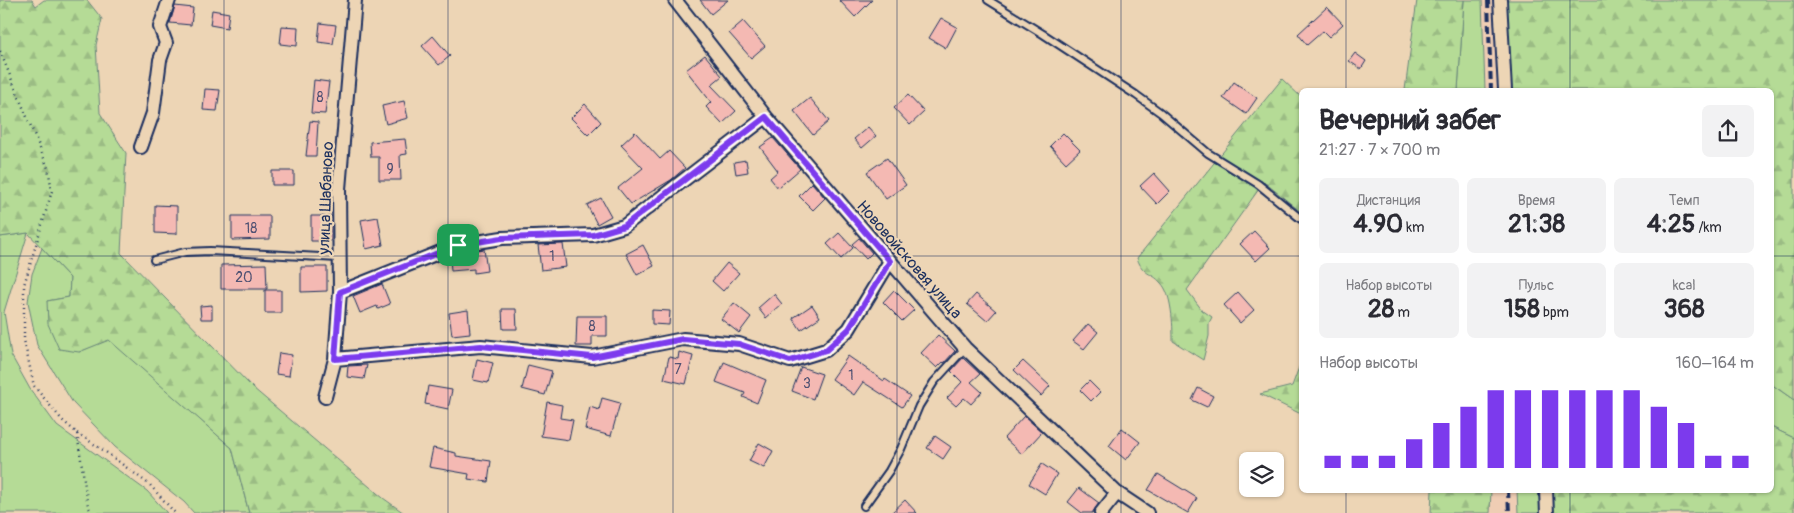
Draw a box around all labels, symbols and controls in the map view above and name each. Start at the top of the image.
house number: 8 [316,89,324,106]
text: Вечерний забег [1319,103,1501,138]
button: share [1702,105,1754,157]
text: 21:27 · 7 × 700 m [1319,140,1440,160]
street label: улица Шабаново [314,141,338,256]
house number: 9 [386,161,394,178]
text: Дистанция [1357,192,1421,209]
text: Время [1518,192,1555,209]
text: Темп [1669,192,1700,209]
street label: Нововойсковая улица [852,196,966,323]
text: 4.90 [1353,209,1403,240]
text: 21:38 [1508,209,1565,240]
text: 4:25 [1647,209,1695,240]
text: km [1403,219,1424,236]
text: /km [1695,219,1722,236]
house number: 18 [245,220,257,237]
pin [437,224,479,266]
icon: arrive [444,231,472,259]
house number: 1 [549,248,555,265]
house number: 20 [235,269,253,286]
text: Набор высоты [1345,277,1432,294]
text: Пульс [1519,277,1554,294]
text: kcal [1673,277,1696,294]
text: 28 [1368,294,1394,325]
text: 158 [1504,294,1540,325]
text: 368 [1664,294,1705,325]
text: m [1394,304,1410,321]
text: bpm [1540,304,1569,321]
house number: 8 [588,318,596,335]
text: Набор высоты [1319,353,1418,373]
text: 160–164 m [1676,353,1754,373]
house number: 7 [674,361,682,378]
house number: 1 [848,367,854,384]
house number: 3 [803,375,811,392]
map controls [1239,452,1284,497]
button: layers [1239,452,1284,497]

